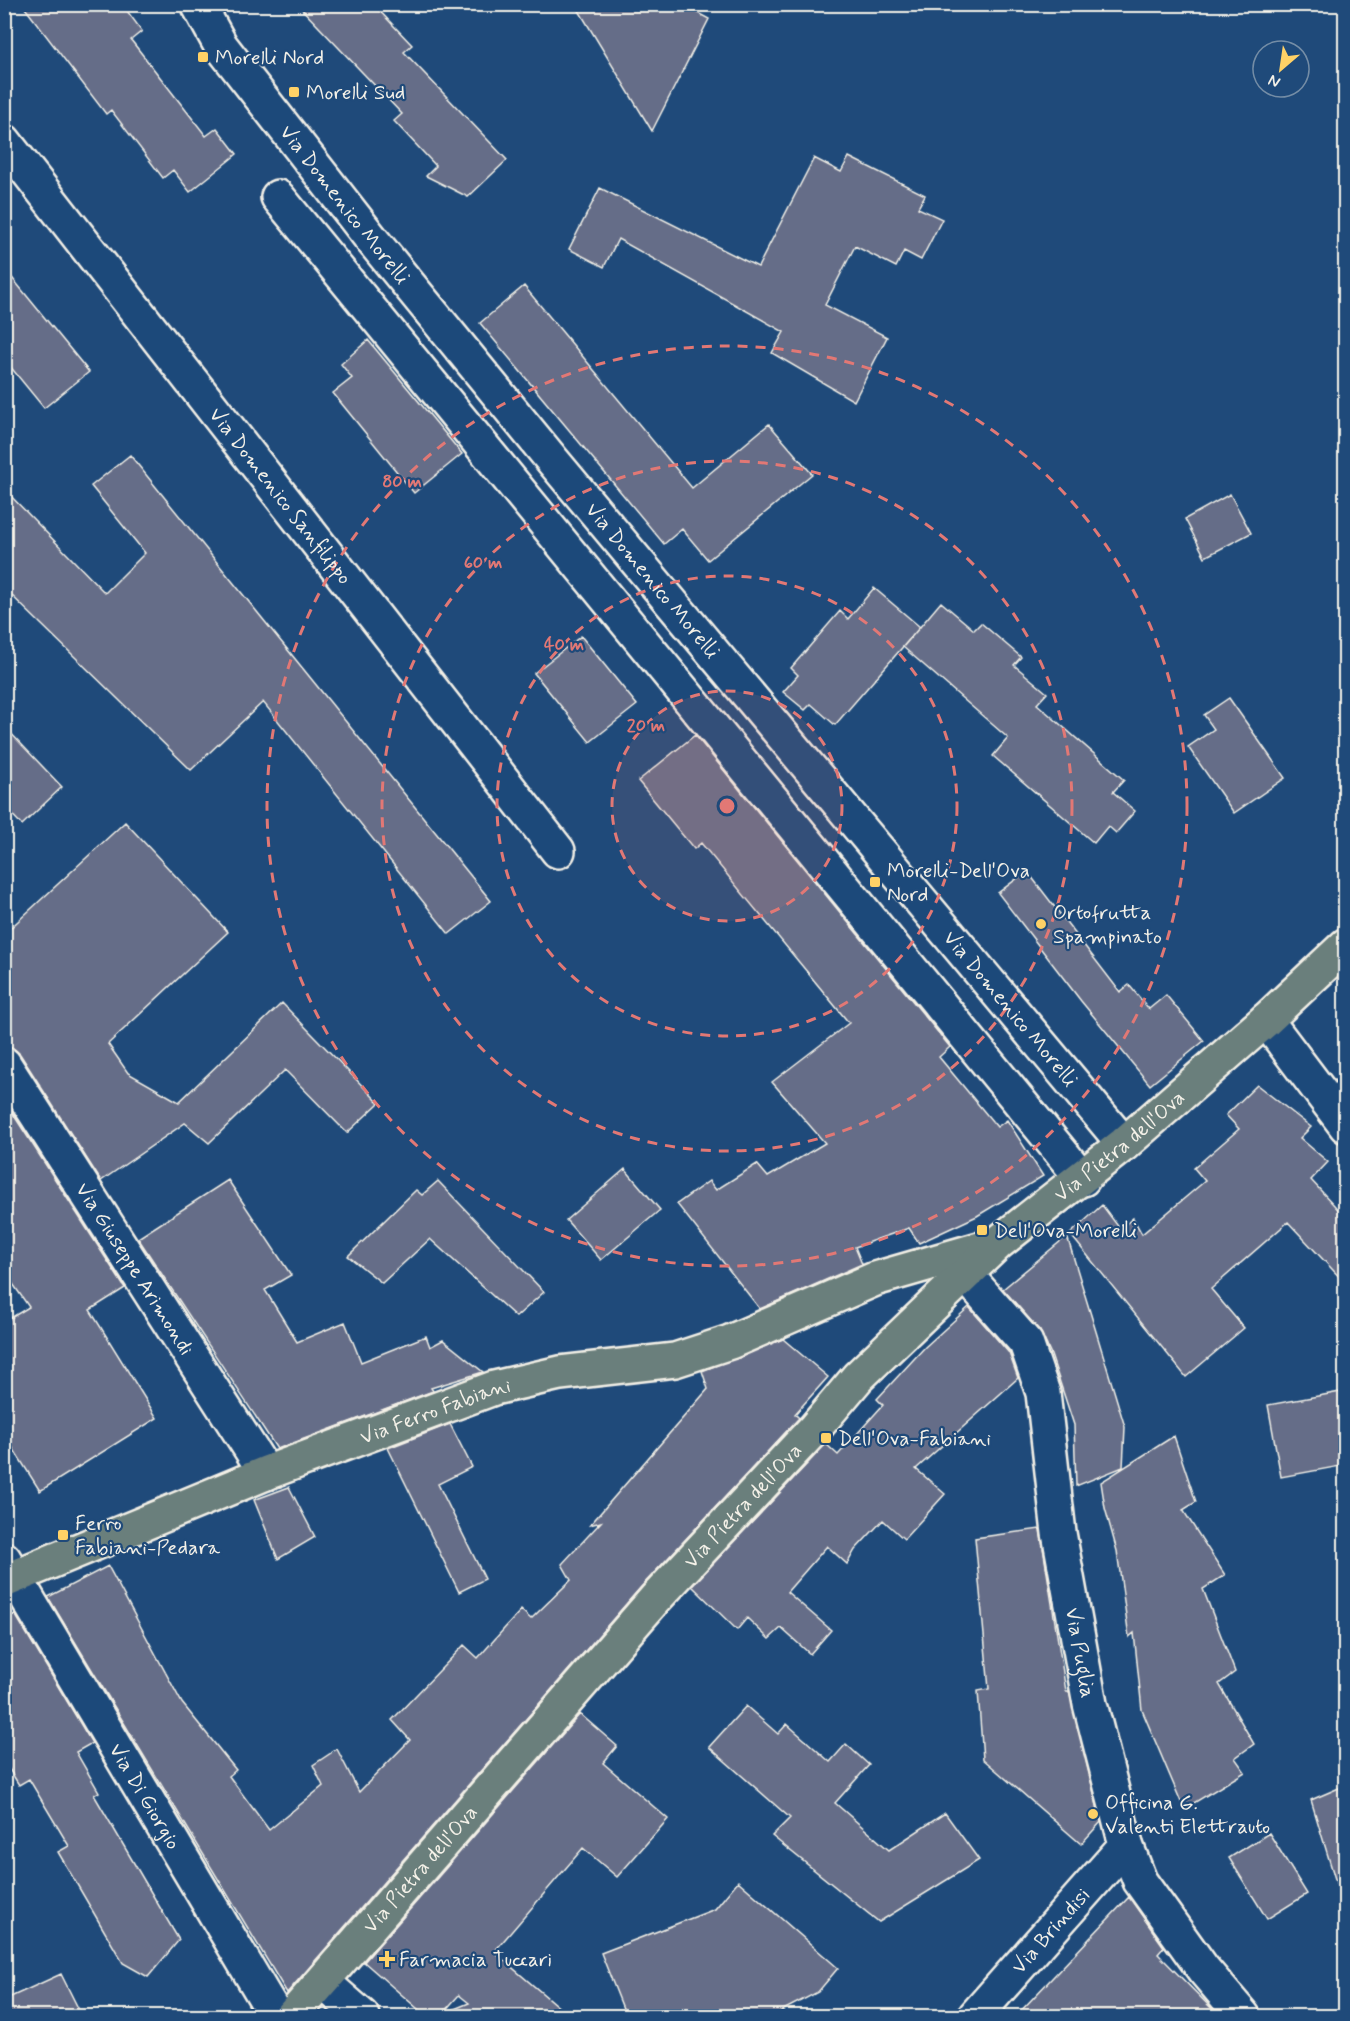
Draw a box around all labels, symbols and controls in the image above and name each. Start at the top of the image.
north arrow [1251,39,1311,99]
place label: Morelli Nord [215,44,324,72]
marker: Morelli Nord [196,50,210,64]
text: N [1265,69,1284,93]
place label: Morelli Sud [306,79,405,107]
marker: Morelli Sud [287,85,301,99]
street label: Via Domenico Morelli [273,119,416,291]
street label: Via Domenico Sanfilippo [202,402,358,591]
text: 80 m [382,470,422,494]
street label: Via Domenico Morelli [579,497,726,665]
text: 60 m [464,551,502,575]
text: 40 m [544,633,584,657]
text: 20 m [627,714,665,738]
centre of rings [717,796,737,816]
place label: Morelli-Dell'Ova Nord [887,857,1030,909]
marker: Morelli-Dell'Ova Nord [868,875,882,889]
place label: Ortofrutta Spampinato [1053,899,1162,951]
marker: Ortofrutta Spampinato [1034,917,1048,931]
street label: Via Domenico Morelli [936,925,1083,1093]
street label: Via Pietra dell'Ova [1048,1084,1191,1209]
street label: Via Giuseppe Arimondi [69,1177,200,1361]
place label: Dell'Ova-Morelli [994,1217,1137,1245]
marker: Dell'Ova-Morelli [975,1223,989,1237]
street label: Via Ferro Fabiani [356,1372,514,1452]
place label: Dell'Ova-Fabiani [838,1425,991,1453]
marker: Dell'Ova-Fabiani [819,1431,833,1445]
street label: Via Pietra dell'Ova [678,1437,809,1575]
place label: Ferro Fabiani-Pedara [75,1510,221,1562]
marker: Ferro Fabiani-Pedara [56,1528,70,1542]
street label: Via Puglia [1058,1605,1102,1700]
street label: Via Di Giorgio [102,1738,187,1855]
place label: Officina G. Valenti Elettrauto [1105,1789,1270,1841]
street label: Via Pietra dell'Ova [357,1799,485,1940]
marker: Officina G. Valenti Elettrauto [1086,1807,1100,1821]
street label: Via Brindisi [1006,1882,1097,1980]
place label: Farmacia Tuccari [399,1946,552,1974]
marker: Farmacia Tuccari [380,1952,394,1966]

